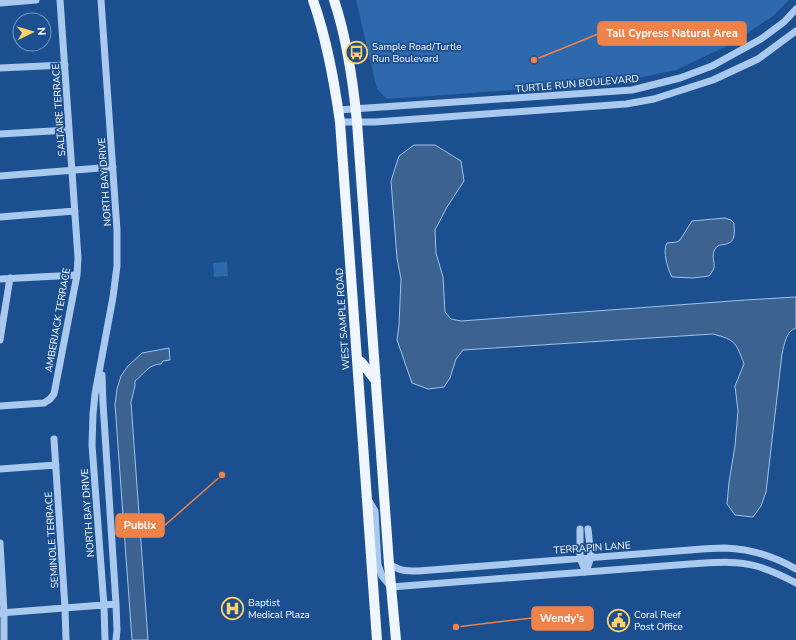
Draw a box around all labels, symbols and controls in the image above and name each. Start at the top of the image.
north arrow [12,12,52,52]
callout: Tall Cypress Natural Area [598,22,746,45]
text: N [34,26,49,36]
text: Tall Cypress Natural Area [606,26,738,41]
bus stop icon: Sample Road/Turtle Run Boulevard [343,39,369,65]
place label: Sample Road/Turtle Run Boulevard [372,40,462,66]
street label: SALTAIRE TERRACE [49,63,69,157]
street label: TURTLE RUN BOULEVARD [515,72,640,96]
street label: NORTH BAY DRIVE [95,137,115,227]
street label: AMBERJACK TERRACE [42,267,74,374]
street label: WEST SAMPLE ROAD [332,267,354,370]
street label: NORTH BAY DRIVE [78,468,98,558]
street label: SEMINOLE TERRACE [42,491,62,589]
callout: Publix [116,514,164,537]
text: Publix [124,518,157,533]
street label: TERRAPIN LANE [553,538,631,558]
hospital icon: Baptist Medical Plaza [219,595,245,621]
place label: Baptist Medical Plaza [248,596,310,622]
callout: Wendy's [532,607,593,630]
public building icon: Coral Reef Post Office [606,607,632,633]
place label: Coral Reef Post Office [634,608,683,634]
text: Wendy's [540,611,584,626]

